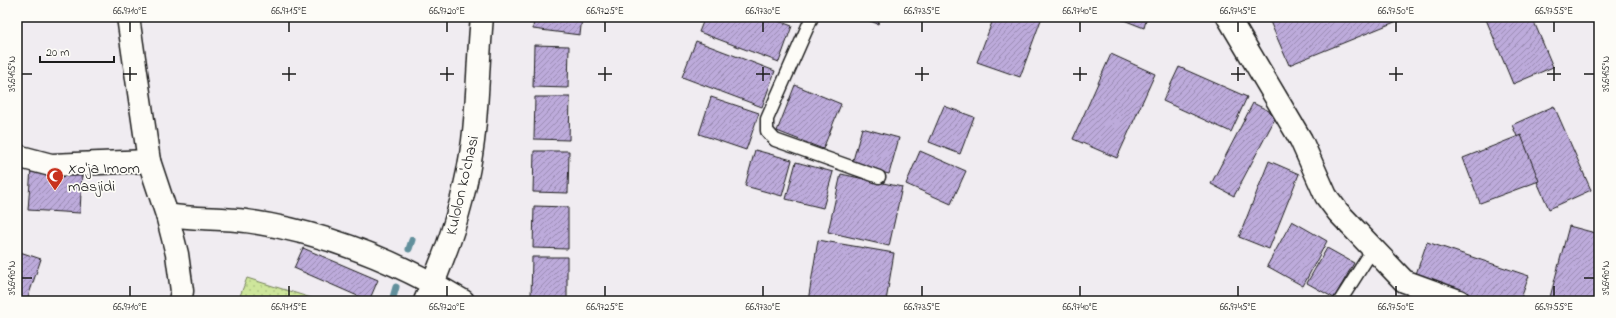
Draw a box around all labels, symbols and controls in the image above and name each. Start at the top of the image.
text: 66.9710°E [113,4,147,19]
text: 66.9715°E [271,4,307,19]
text: 66.9720°E [429,4,465,19]
text: 66.9725°E [586,4,624,19]
text: 66.9730°E [745,4,781,19]
text: 66.9735°E [904,4,940,19]
text: 66.9740°E [1062,4,1098,19]
text: 66.9745°E [1220,4,1256,19]
text: 66.9750°E [1378,4,1414,19]
text: 66.9755°E [1535,4,1573,19]
scale bar [40,38,114,64]
text: 20 m [46,44,69,62]
text: 39.6495°N [5,56,20,92]
text: 39.6495°N [1599,56,1614,92]
street label: Kulolon ko'chasi [440,133,486,238]
place label: Xo'ja Imom masjidi [68,157,140,199]
mosque icon: Xo'ja Imom masjidi [45,166,65,191]
text: 39.6490°N [5,261,20,295]
text: 39.6490°N [1599,261,1614,295]
text: 66.9710°E [113,300,147,315]
text: 66.9715°E [271,300,307,315]
text: 66.9720°E [429,300,465,315]
text: 66.9725°E [586,300,624,315]
text: 66.9730°E [745,300,781,315]
text: 66.9735°E [904,300,940,315]
text: 66.9740°E [1062,300,1098,315]
text: 66.9745°E [1220,300,1256,315]
text: 66.9750°E [1378,300,1414,315]
text: 66.9755°E [1535,300,1573,315]

